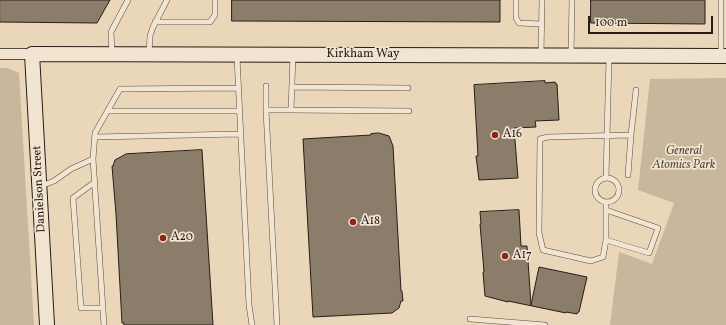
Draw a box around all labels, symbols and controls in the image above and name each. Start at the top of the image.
scale bar [590,8,715,34]
text: 100 m [595,15,627,31]
street label: Kirkham Way [327,48,399,62]
place label: A16 [503,128,522,142]
marker: A16 [490,130,500,140]
street label: Danielson Street [31,145,49,233]
park label: General Atomics Park [653,145,715,173]
place label: A18 [361,215,380,229]
marker: A18 [348,217,358,227]
place label: A20 [171,231,193,245]
marker: A20 [158,233,168,243]
place label: A17 [513,249,532,263]
marker: A17 [500,251,510,261]

